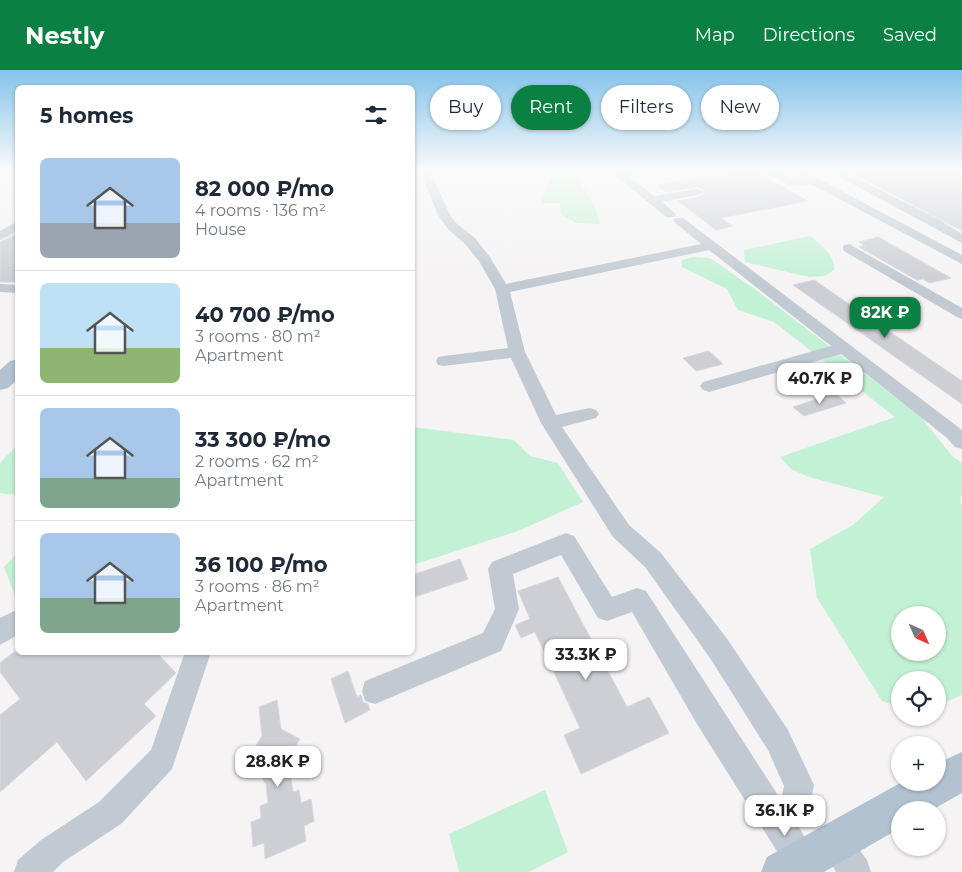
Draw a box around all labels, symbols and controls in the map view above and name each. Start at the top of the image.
text: Nestly [25,21,104,50]
text: Map [695,24,735,46]
text: Directions [763,24,855,46]
text: Saved [883,24,937,46]
chip: Buy [430,85,501,130]
chip: Rent [511,85,591,130]
chip: Filters [601,85,691,130]
chip: New [701,85,779,130]
icon: filters [362,101,390,129]
text: 5 homes [40,103,133,128]
text: 82 000 ₽/mo [195,176,334,201]
icon: home [80,178,140,238]
text: 4 rooms · 136 m² [195,201,326,220]
text: House [195,220,246,239]
pin: 82K ₽ [850,296,920,339]
text: 40 700 ₽/mo [195,302,335,327]
icon: home [80,303,140,363]
text: 82K ₽ [861,303,909,322]
text: 3 rooms · 80 m² [195,327,321,346]
text: Apartment [195,346,284,365]
pin: 40.7K ₽ [774,362,866,405]
text: 40.7K ₽ [788,369,852,388]
text: 33 300 ₽/mo [195,427,331,452]
icon: home [80,428,140,488]
text: 2 rooms · 62 m² [195,452,319,471]
text: Apartment [195,471,284,490]
text: 36 100 ₽/mo [195,552,328,577]
icon: home [80,553,140,613]
text: 3 rooms · 86 m² [195,577,320,596]
text: Apartment [195,596,284,615]
north arrow [891,606,946,661]
map controls [891,606,946,856]
pin: 33.3K ₽ [540,638,632,681]
text: 33.3K ₽ [555,645,617,664]
button: locate [891,671,946,726]
button: + [891,736,946,791]
pin: 28.8K ₽ [232,746,324,788]
text: 28.8K ₽ [246,752,310,771]
pin: 36.1K ₽ [739,794,831,837]
text: 36.1K ₽ [756,801,814,820]
button: − [891,801,946,856]

